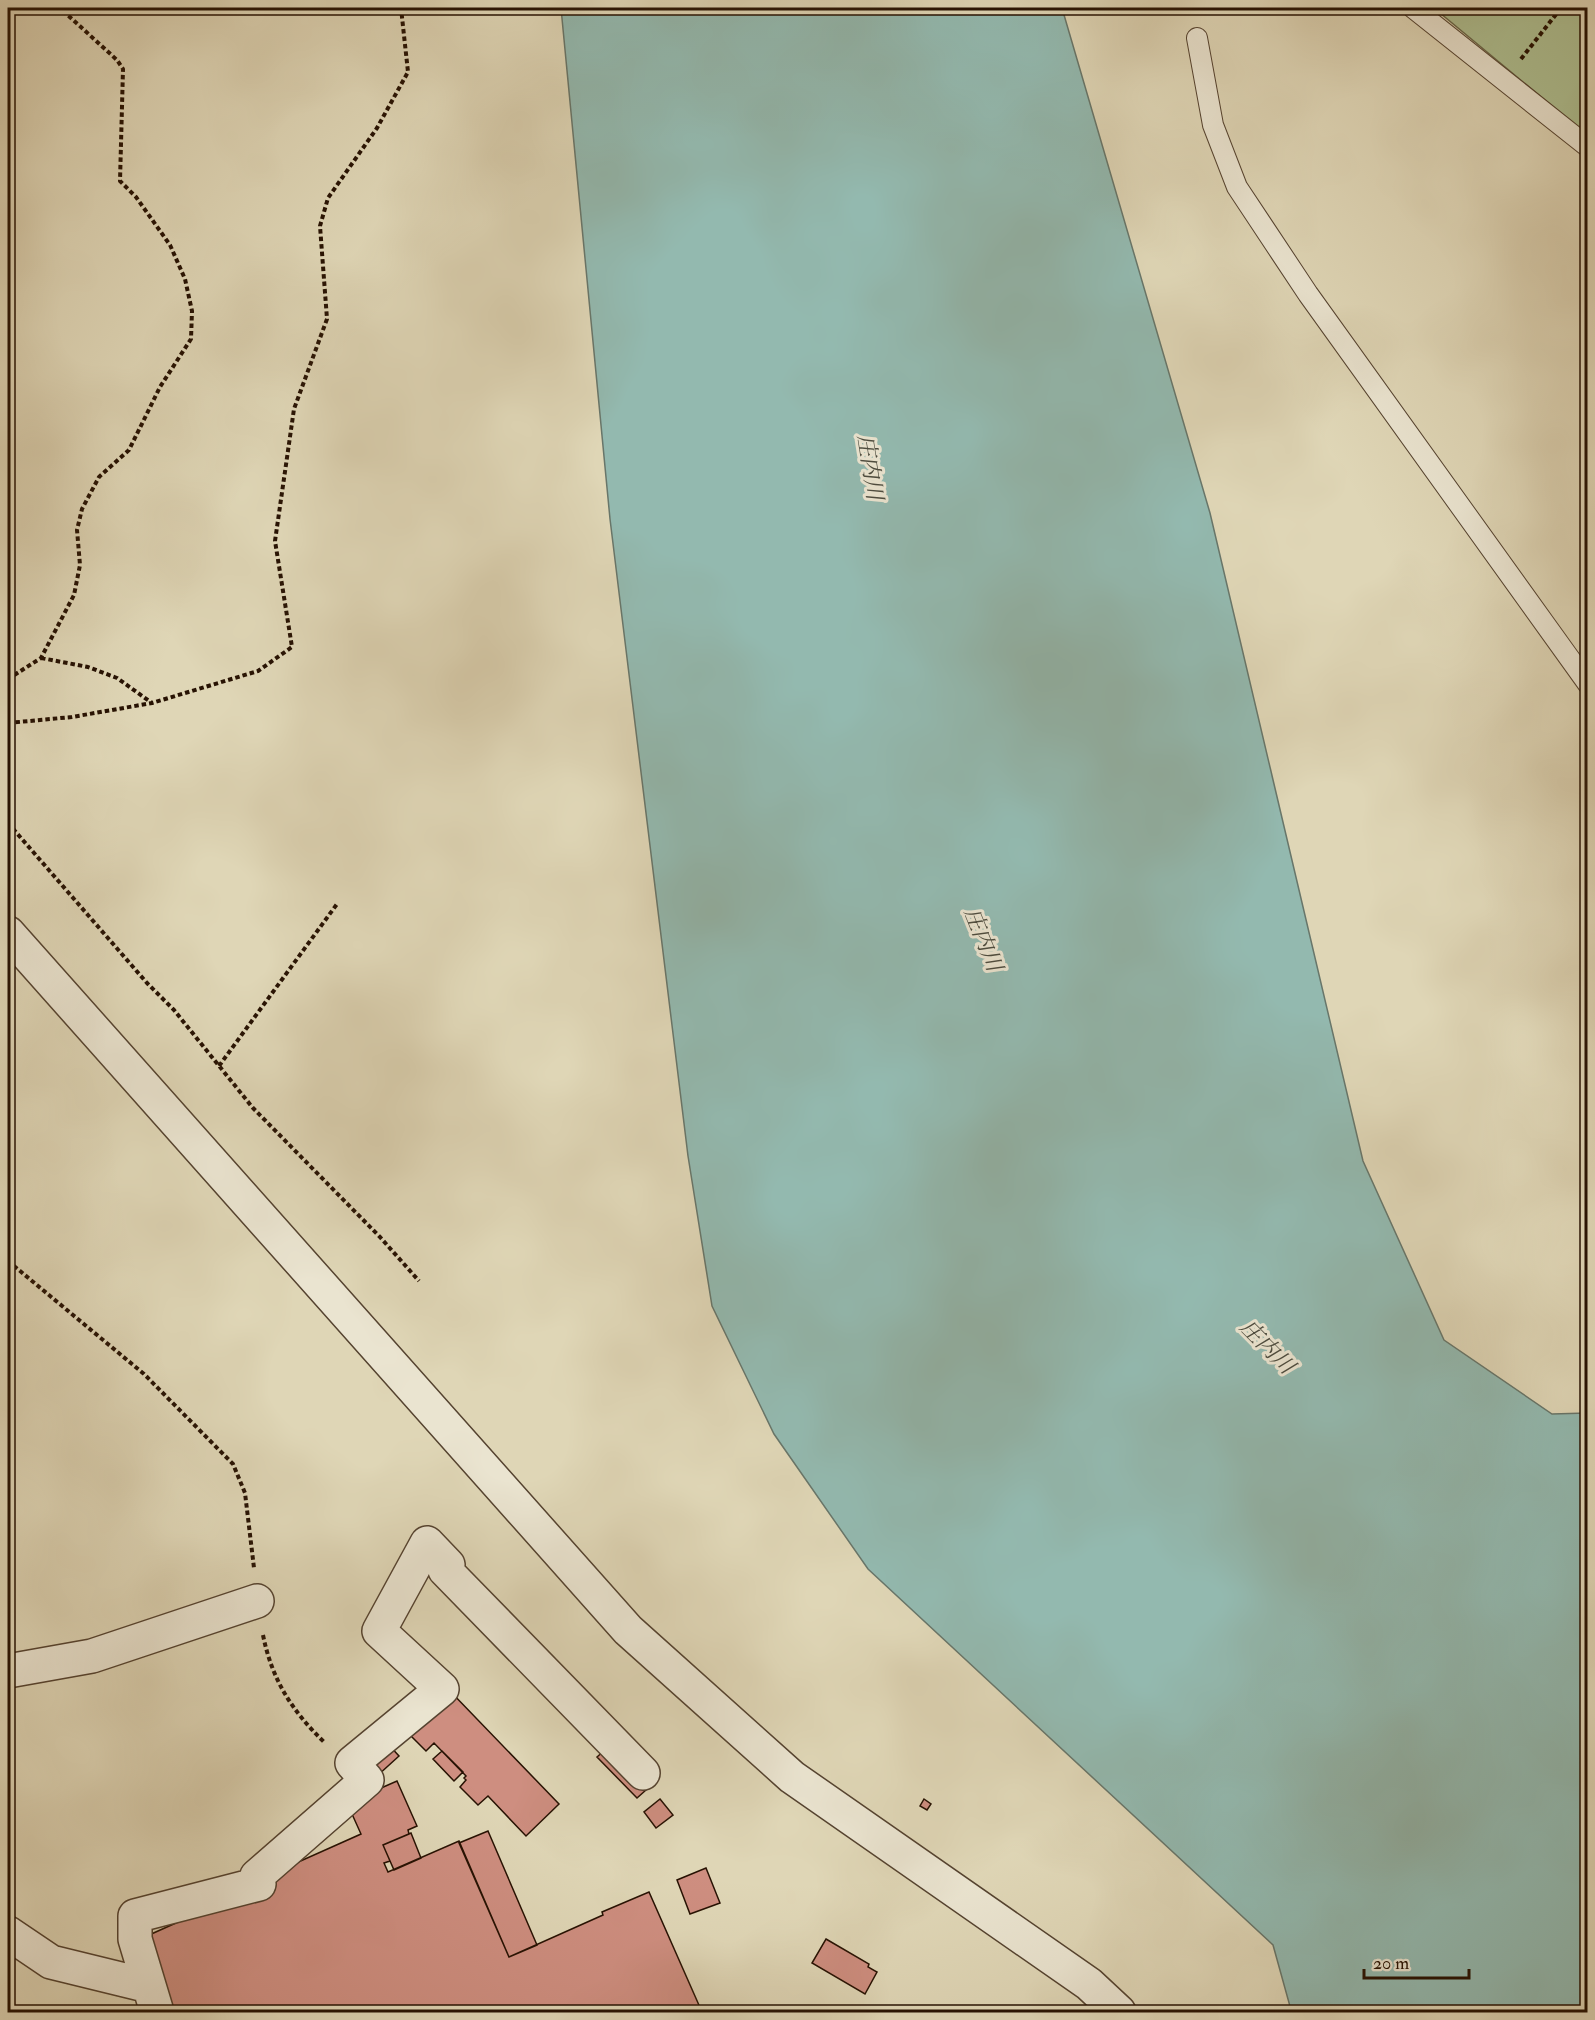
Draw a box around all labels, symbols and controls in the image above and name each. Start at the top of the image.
water label: 庄内川 [851,432,889,504]
water label: 庄内川 [958,904,1009,977]
water label: 庄内川 [1234,1313,1302,1381]
scale bar [1364,1942,1469,1980]
text: 20 m [1373,1952,1409,1975]

